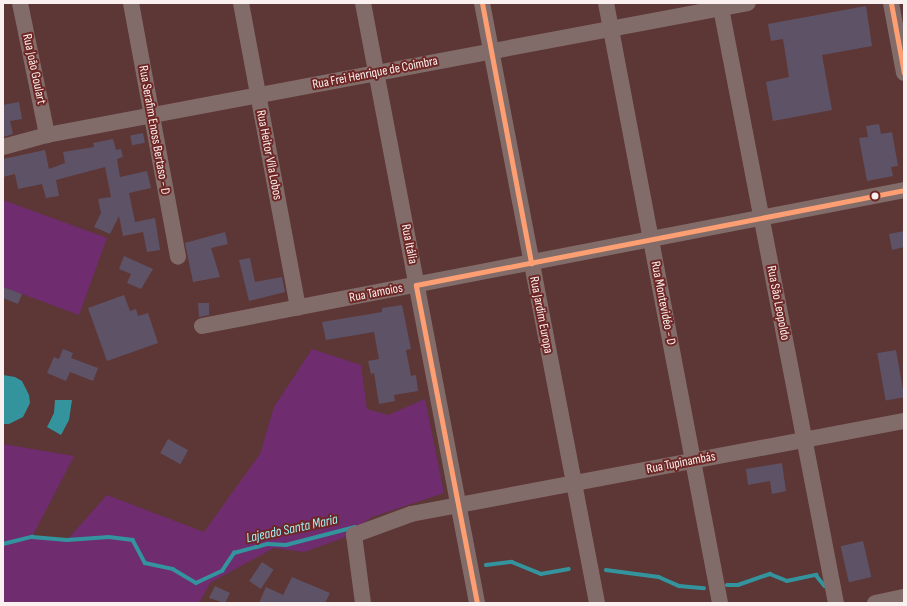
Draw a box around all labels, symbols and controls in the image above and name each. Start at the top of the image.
street label: Rua João Goulart [19,32,49,106]
street label: Rua Frei Henrique de Coimbra [311,53,439,93]
street label: Rua Serafim Enoss Bertaso - D [135,64,173,196]
street label: Rua Heitor Vila Lobos [253,109,285,201]
unlabelled marker [870,191,880,201]
street label: Rua Itália [398,223,420,265]
street label: Rua Montevidéo - D [647,260,679,346]
street label: Rua São Leopoldo [763,264,793,342]
street label: Rua Jardim Europa [526,275,556,355]
street label: Rua Tamoios [348,280,404,306]
street label: Rua Tupinambás [645,449,717,477]
water label: Lajeado Santa Maria [245,511,339,547]

